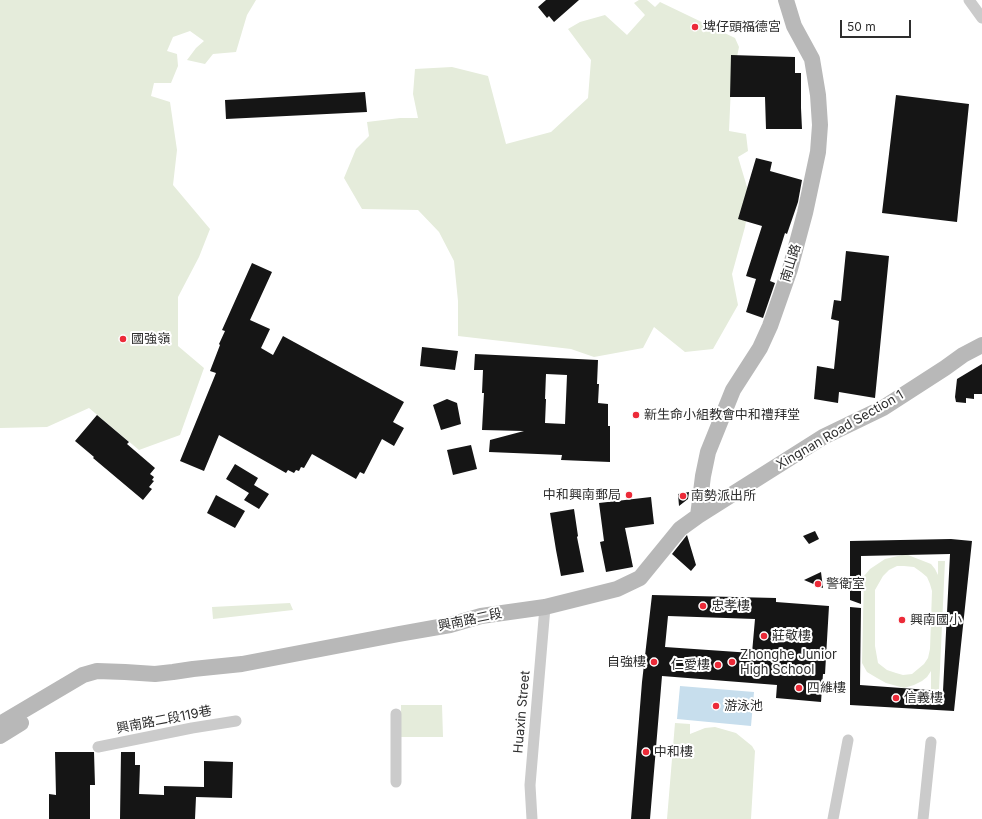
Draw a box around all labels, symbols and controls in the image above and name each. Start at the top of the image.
scale bar [842,12,913,38]
place label: 埤仔頭福德宮 [703,19,781,35]
text: 50 m [847,19,876,34]
marker: 埤仔頭福德宮 [690,22,700,32]
street label: 南山路 [778,242,804,284]
place label: 國強嶺 [131,331,170,347]
marker: 國強嶺 [118,334,128,344]
street label: Xingnan Road Section 1 [774,387,906,473]
place label: 新生命小組教會中和禮拜堂 [644,407,800,423]
marker: 新生命小組教會中和禮拜堂 [631,410,641,420]
place label: 中和興南郵局 [543,487,621,503]
place label: 南勢派出所 [691,488,756,504]
marker: 中和興南郵局 [624,490,634,500]
marker: 南勢派出所 [678,491,688,501]
place label: 警衛室 [826,576,865,592]
marker: 警衛室 [813,579,823,589]
place label: 忠孝樓 [711,598,750,614]
marker: 忠孝樓 [698,601,708,611]
street label: 興南路二段 [437,606,503,634]
place label: 興南國小 [910,612,962,628]
marker: 興南國小 [897,615,907,625]
place label: 莊敬樓 [772,628,811,644]
marker: 莊敬樓 [759,631,769,641]
place label: Zhonghe Junior High School [740,647,837,678]
place label: 自強樓 [607,654,646,670]
marker: 自強樓 [649,657,659,667]
place label: 仁愛樓 [671,657,710,673]
marker: Zhonghe Junior High School [727,657,737,667]
marker: 仁愛樓 [713,660,723,670]
street label: Huaxin Street [511,670,533,754]
place label: 四維樓 [807,680,846,696]
marker: 四維樓 [794,683,804,693]
place label: 信義樓 [904,690,943,706]
marker: 信義樓 [891,693,901,703]
place label: 游泳池 [724,698,763,714]
marker: 游泳池 [711,701,721,711]
street label: 興南路二段119巷 [115,703,213,737]
place label: 中和樓 [654,744,693,760]
marker: 中和樓 [641,747,651,757]

